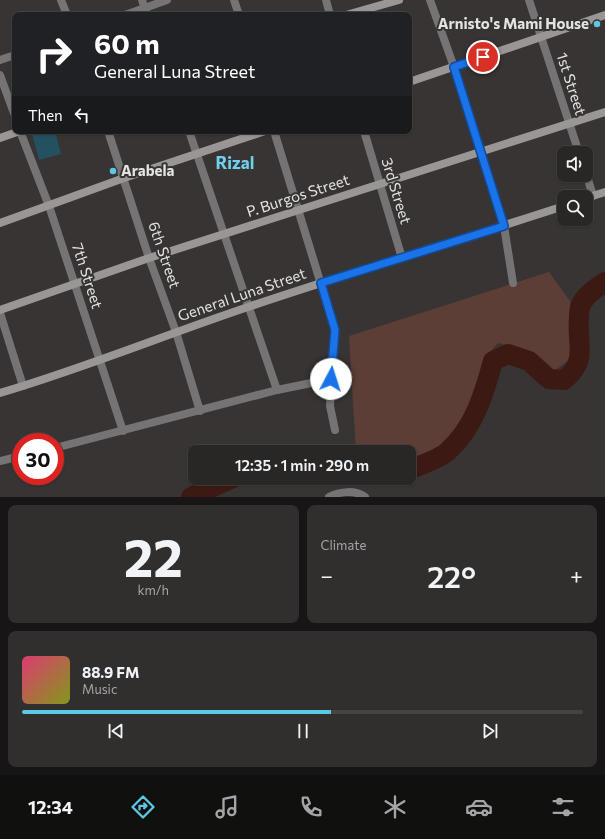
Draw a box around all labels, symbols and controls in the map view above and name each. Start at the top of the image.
place label: Arnisto's Mami House [438,14,589,32]
marker: Arnisto's Mami House [592,19,602,29]
text: 60 m [94,26,160,60]
icon: right [28,28,80,80]
pin [466,40,500,74]
icon: arrive [472,46,494,68]
street label: 1st Street [553,50,590,117]
text: General Luna Street [94,60,255,82]
icon: left [71,104,93,126]
text: Then [28,106,63,124]
map controls [557,146,593,226]
button: sound [557,146,593,182]
district label: Rizal [216,152,254,173]
street label: 3rd Street [378,155,416,226]
place label: Arabela [121,161,175,179]
marker: Arabela [108,166,118,176]
street label: P. Burgos Street [244,170,351,220]
button: search [557,190,593,226]
street label: 6th Street [145,219,185,290]
street label: 7th Street [69,241,107,311]
street label: General Luna Street [175,264,308,324]
position arrow [310,358,352,400]
speed limit sign: 30 [12,433,64,485]
text: 12:35 · 1 min · 290 m [235,456,369,474]
text: 22 [124,524,183,588]
text: Climate [321,537,366,553]
text: 22° [427,557,476,594]
text: − [321,562,333,589]
text: + [570,562,583,589]
text: km/h [137,582,169,598]
text: 88.9 FM [82,663,139,681]
text: Music [82,681,117,697]
icon: previous [105,720,127,742]
icon: pause [292,720,314,742]
icon: next [479,720,501,742]
icon: directions [129,793,157,821]
icon: music [213,793,241,821]
icon: phone [297,793,325,821]
icon: climate [381,793,409,821]
icon: car [465,793,493,821]
icon: filters [549,793,577,821]
text: 12:34 [28,796,73,818]

